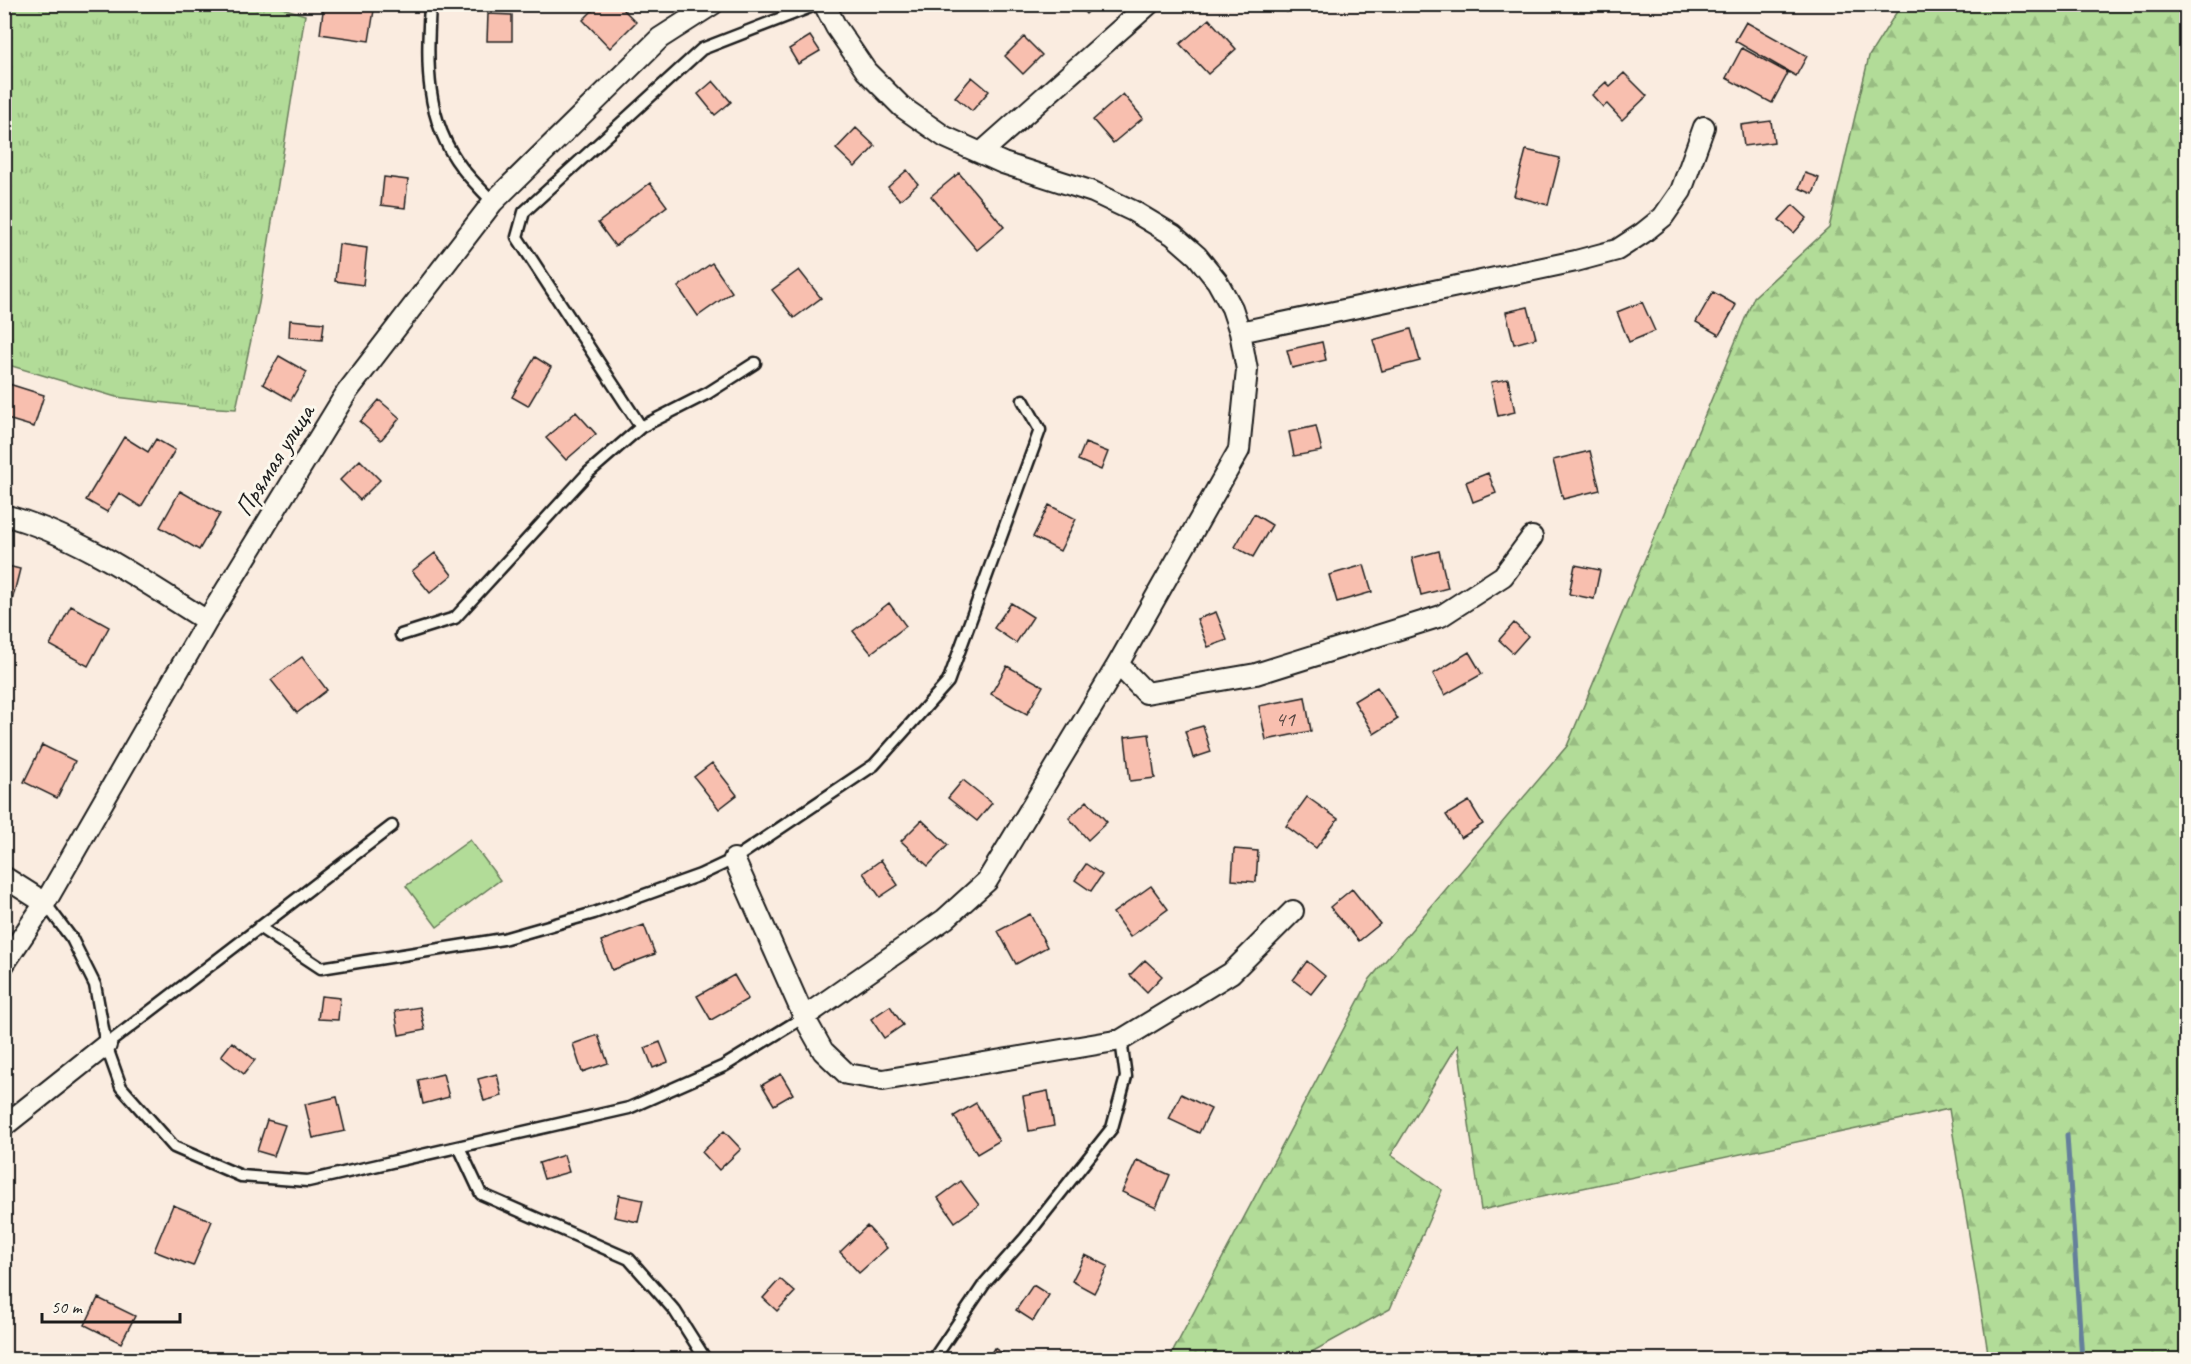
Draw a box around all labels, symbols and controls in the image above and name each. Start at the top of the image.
street label: Прямая улица [227,396,323,522]
house number: 41 [1275,705,1296,733]
scale bar [42,1286,180,1324]
text: 50 m [51,1296,84,1318]

